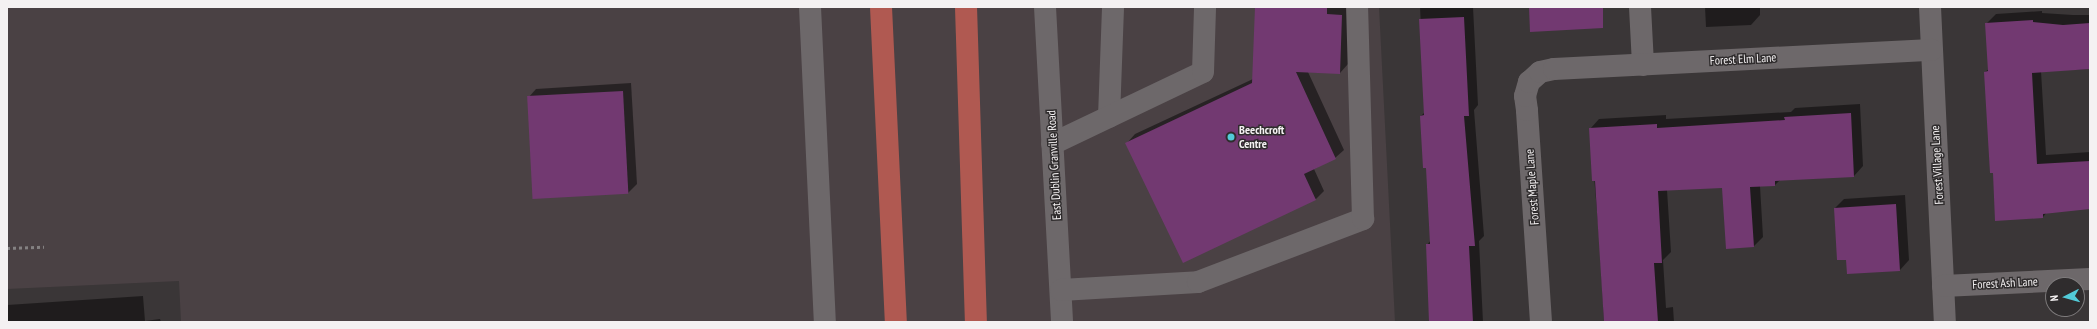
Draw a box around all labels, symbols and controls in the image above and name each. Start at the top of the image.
street label: Forest Elm Lane [1709,50,1777,68]
street label: East Dublin Granville Road [1044,110,1064,220]
place label: Beechcroft Centre [1239,123,1284,151]
street label: Forest Village Lane [1928,125,1946,205]
marker: Beechcroft Centre [1226,132,1236,142]
street label: Forest Maple Lane [1522,149,1542,225]
street label: Forest Ash Lane [1972,274,2038,292]
north arrow [2045,277,2085,317]
text: N [2047,294,2061,302]

